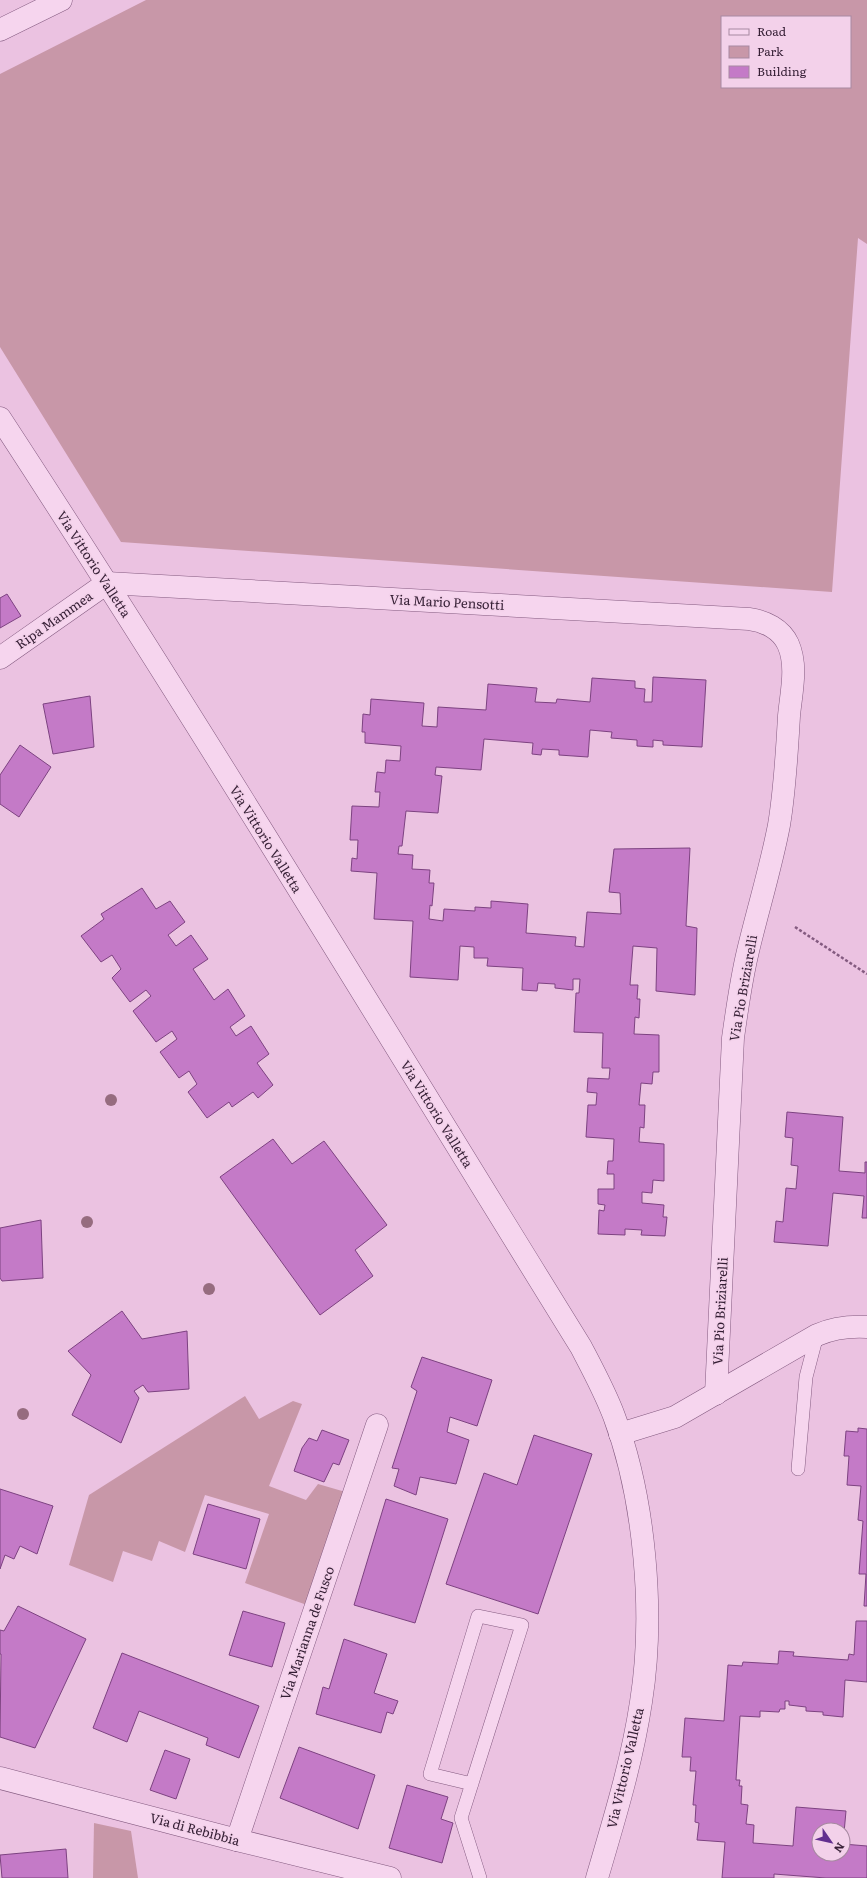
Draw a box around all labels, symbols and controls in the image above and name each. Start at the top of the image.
legend [721,16,851,88]
text: Road [757,22,787,40]
text: Park [757,42,784,60]
text: Building [757,62,807,80]
street label: Via Vittorio Valletta [53,507,136,621]
street label: Ripa Mammea [11,586,96,653]
street label: Via Mario Pensotti [389,589,505,614]
street label: Via Vittorio Valletta [226,781,307,896]
street label: Via Pio Briziarelli [724,932,761,1043]
street label: Via Vittorio Valletta [397,1056,478,1171]
street label: Via Pio Briziarelli [707,1256,732,1365]
street label: Via Marianna de Fusco [275,1563,338,1702]
street label: Via Vittorio Valletta [601,1706,648,1830]
street label: Via di Rebibbia [148,1807,242,1850]
north arrow [811,1822,851,1862]
text: N [831,1840,849,1856]

